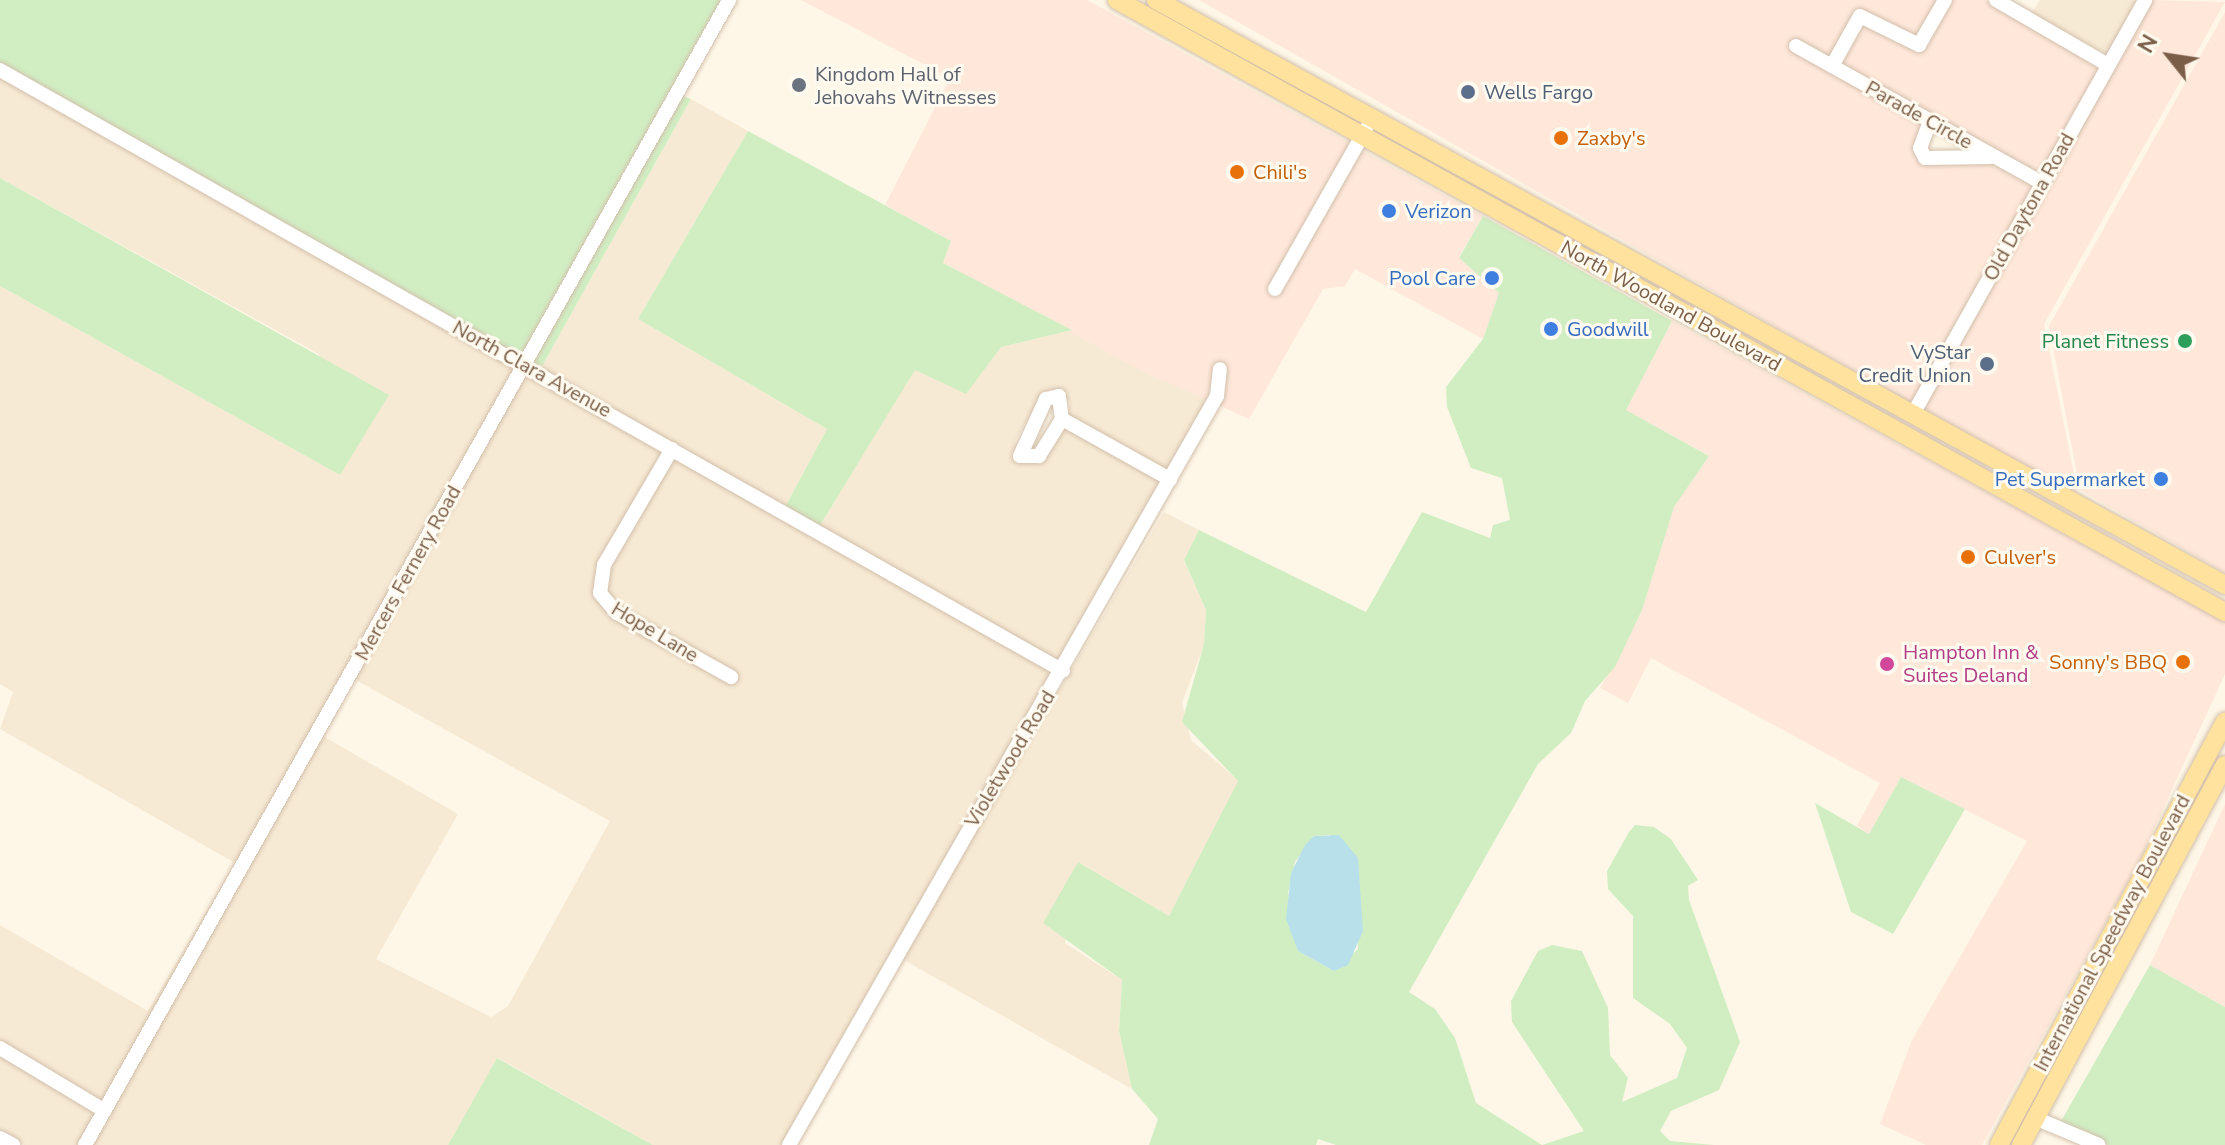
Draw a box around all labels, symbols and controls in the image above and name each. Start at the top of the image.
north arrow [2129,16,2209,96]
text: N [2131,29,2165,59]
place label: Kingdom Hall of Jehovahs Witnesses [815,62,996,109]
marker: Kingdom Hall of Jehovahs Witnesses [790,76,808,94]
street label: Parade Circle [1861,76,1977,154]
place label: Wells Fargo [1484,80,1593,104]
marker: Wells Fargo [1459,83,1477,101]
place label: Zaxby's [1577,126,1646,150]
marker: Zaxby's [1552,129,1570,147]
street label: Old Daytona Road [1978,129,2080,285]
place label: Chili's [1253,160,1307,184]
marker: Chili's [1228,163,1246,181]
place label: Verizon [1405,199,1472,223]
marker: Verizon [1380,202,1398,220]
street label: North Woodland Boulevard [1557,235,1785,377]
place label: Pool Care [1389,266,1476,290]
marker: Pool Care [1483,269,1501,287]
street label: North Clara Avenue [448,315,616,423]
place label: Goodwill [1567,317,1649,341]
marker: Goodwill [1542,320,1560,338]
place label: Planet Fitness [2042,329,2169,353]
marker: Planet Fitness [2176,332,2194,350]
place label: VyStar Credit Union [1858,340,1971,387]
marker: VyStar Credit Union [1978,355,1996,373]
place label: Pet Supermarket [1995,467,2145,491]
marker: Pet Supermarket [2152,470,2170,488]
street label: Mercers Fernery Road [350,481,466,665]
place label: Culver's [1984,545,2056,569]
marker: Culver's [1959,548,1977,566]
street label: Hope Lane [607,597,703,667]
place label: Hampton Inn & Suites Deland [1903,640,2039,687]
place label: Sonny's BBQ [2049,650,2167,674]
marker: Sonny's BBQ [2174,653,2192,671]
marker: Hampton Inn & Suites Deland [1878,655,1896,673]
street label: Violetwood Road [960,686,1060,832]
street label: International Speedway Boulevard [2029,791,2195,1075]

